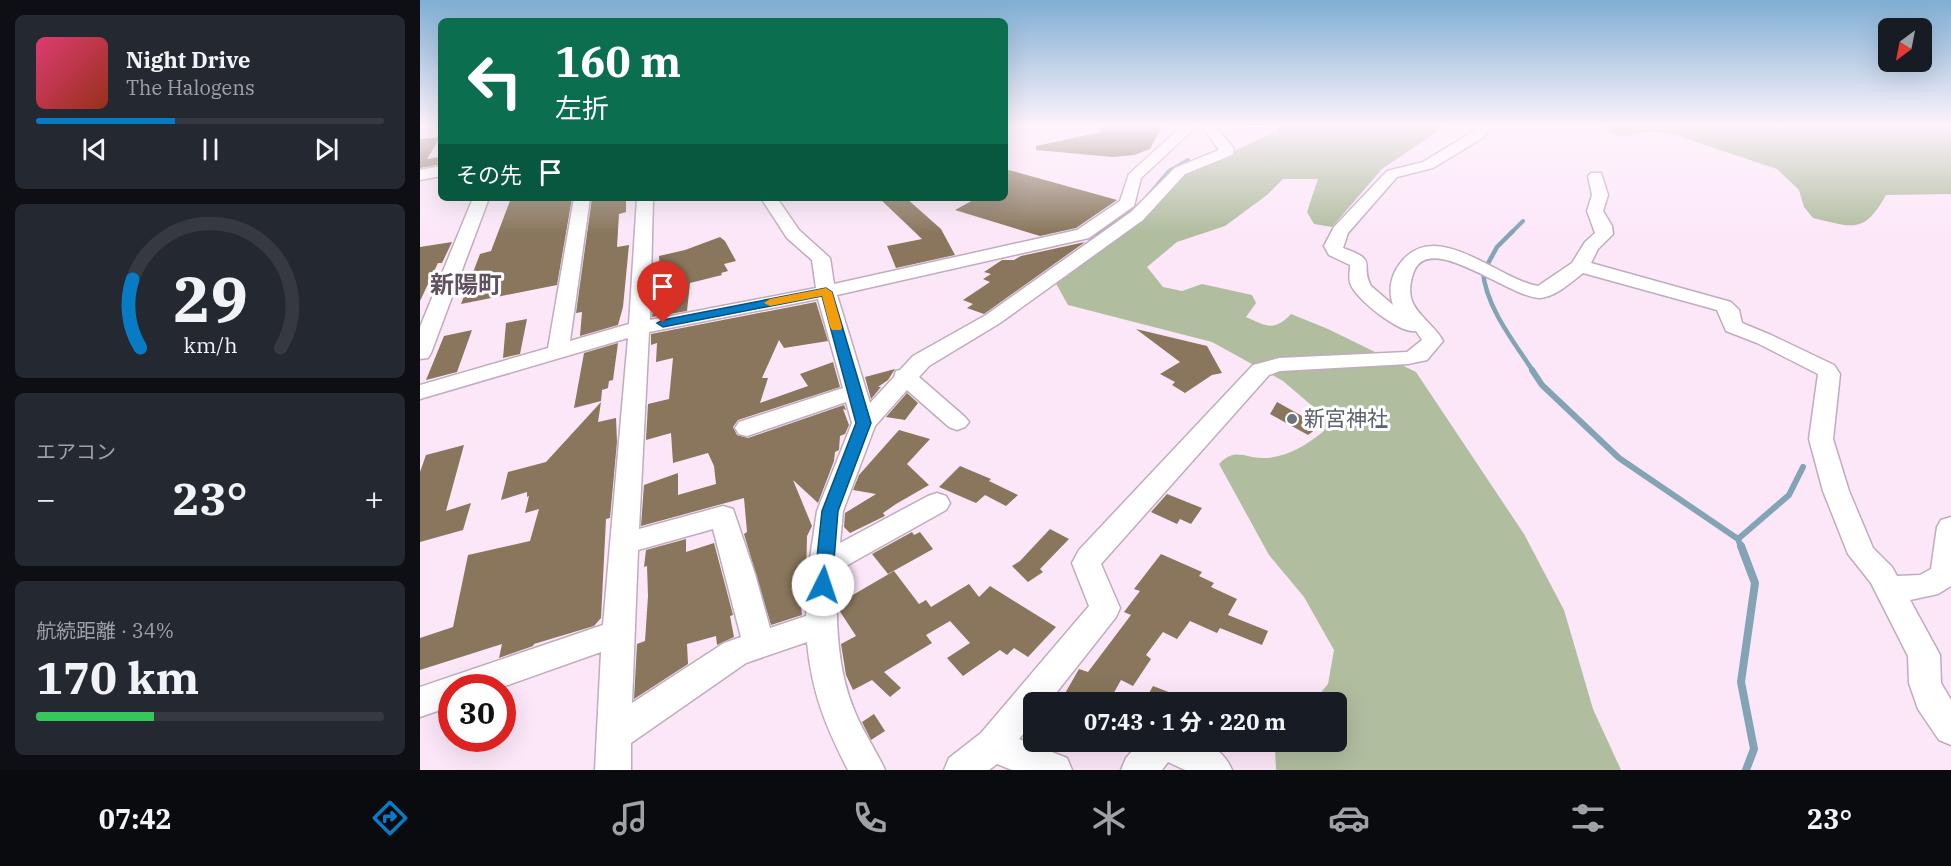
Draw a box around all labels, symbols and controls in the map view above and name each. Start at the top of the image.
north arrow [1878,18,1932,72]
map controls [1878,18,1932,72]
text: 160 m [555,34,681,89]
icon: left [456,42,534,120]
text: Night Drive [126,45,251,74]
text: The Halogens [126,74,255,101]
text: 左折 [555,90,609,125]
icon: previous [78,133,111,166]
icon: pause [194,133,227,166]
icon: next [310,133,343,166]
icon: arrive [534,156,567,189]
text: その先 [456,160,522,189]
text: 29 [173,258,247,339]
pin [637,261,688,323]
district label: 新陽町 [430,268,502,300]
icon: arrive [646,270,679,303]
text: km/h [183,331,237,359]
place label: 新宮神社 [1304,404,1388,432]
marker: 新宮神社 [1285,412,1299,426]
text: エアコン [36,438,116,465]
text: 23° [172,469,248,527]
text: − [36,477,56,520]
text: + [364,477,384,520]
position arrow [791,553,855,617]
text: 航続距離 · 34% [36,617,174,644]
text: 170 km [36,648,199,706]
speed limit sign: 30 [438,674,516,752]
text: 07:43 · 1 分 · 220 m [1084,707,1286,736]
icon: directions [369,797,411,839]
icon: music [609,797,651,839]
icon: phone [849,797,891,839]
icon: climate [1088,797,1130,839]
icon: car [1328,797,1370,839]
icon: filters [1567,797,1609,839]
text: 07:42 [99,801,172,836]
text: 23° [1807,801,1852,836]

